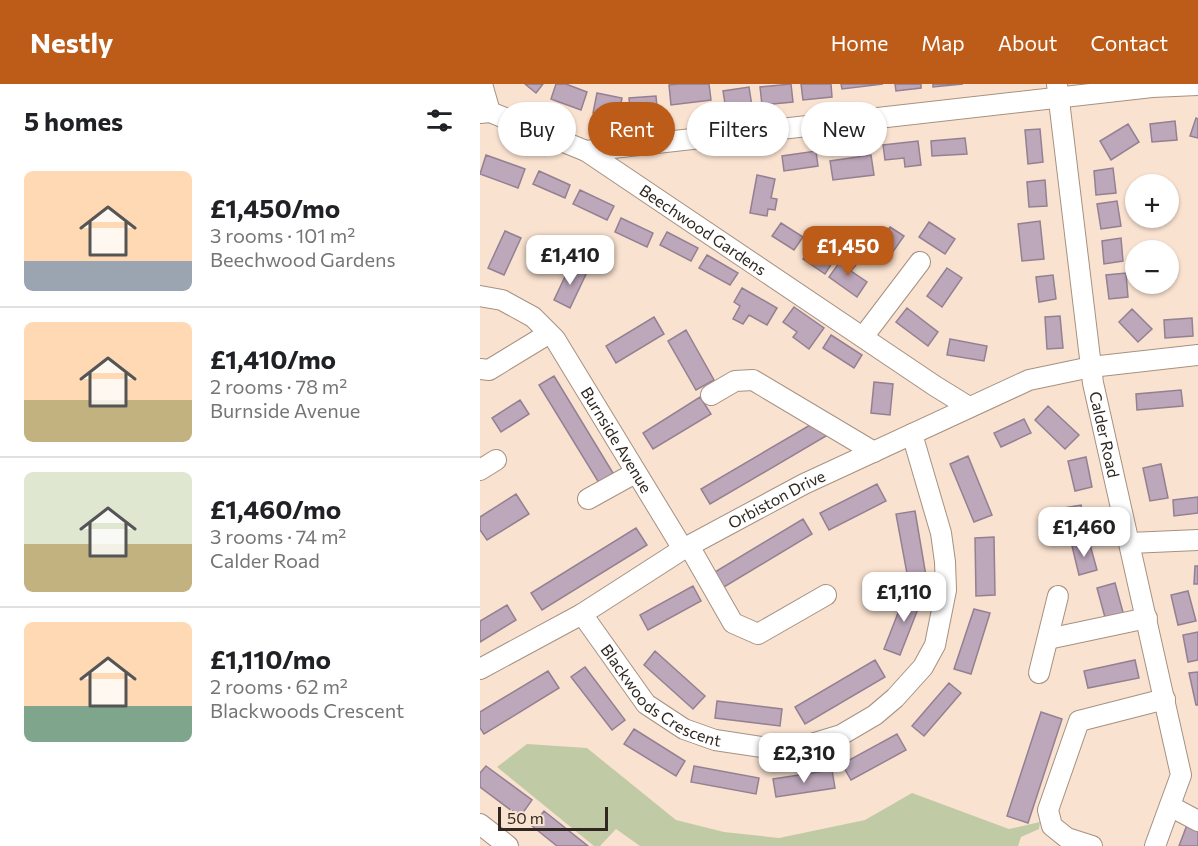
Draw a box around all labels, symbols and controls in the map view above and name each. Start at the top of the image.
text: Nestly [30,25,113,59]
text: Home [831,30,888,55]
text: Map [921,30,965,55]
text: About [998,30,1057,55]
text: Contact [1090,30,1168,55]
chip: Buy [498,102,576,156]
chip: Rent [588,102,675,156]
chip: Filters [687,102,789,156]
chip: New [801,102,887,156]
icon: filters [423,104,456,137]
text: 5 homes [24,105,123,136]
map controls [1125,174,1179,294]
button: + [1125,174,1179,228]
street label: Beechwood Gardens [636,180,770,279]
text: £1,450/mo [210,192,340,223]
icon: home [72,195,144,267]
text: 3 rooms · 101 m² [210,223,355,247]
pin: £1,450 [799,226,897,277]
text: £1,450 [817,233,879,257]
pin: £1,410 [521,235,619,286]
button: − [1125,240,1179,294]
text: £1,410 [540,242,600,266]
text: Beechwood Gardens [210,247,396,271]
text: £1,410/mo [210,343,336,374]
icon: home [72,346,144,418]
text: 2 rooms · 78 m² [210,374,347,398]
street label: Burnside Avenue [577,383,656,496]
street label: Calder Road [1086,389,1124,479]
text: Burnside Avenue [210,398,360,422]
street label: Orbiston Drive [724,466,828,532]
text: £1,460/mo [210,493,341,524]
icon: home [72,496,144,568]
pin: £1,460 [1035,507,1133,558]
text: £1,460 [1052,514,1116,538]
text: 3 rooms · 74 m² [210,524,346,548]
text: Calder Road [210,548,320,572]
pin: £1,110 [855,572,953,623]
text: £1,110 [876,579,932,603]
street label: Blackwoods Crescent [597,640,723,750]
text: £1,110/mo [210,643,331,674]
icon: home [72,646,144,718]
text: 2 rooms · 62 m² [210,674,348,698]
text: Blackwoods Crescent [210,698,404,722]
pin: £2,310 [755,733,853,784]
text: £2,310 [773,740,835,764]
scale bar [498,804,608,832]
text: 50 m [507,808,544,827]

